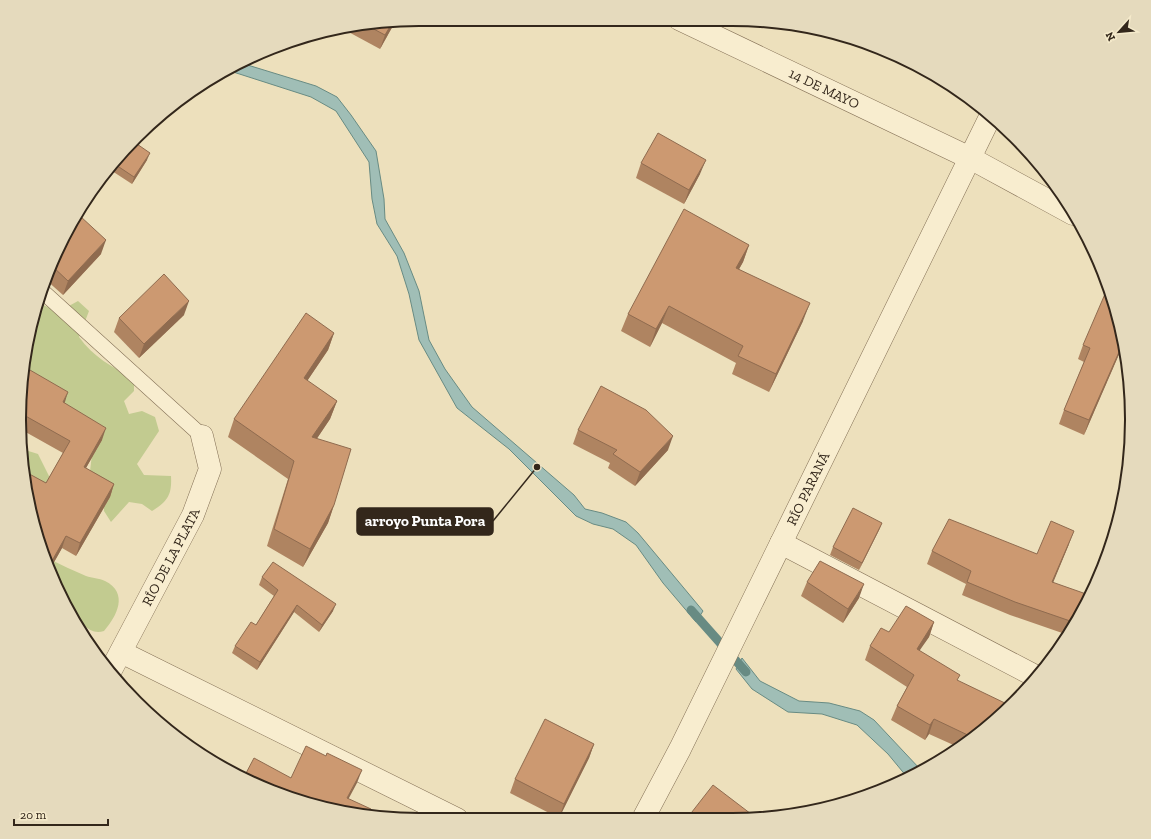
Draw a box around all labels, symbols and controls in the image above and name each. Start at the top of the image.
north arrow [1099,12,1139,52]
text: N [1103,29,1118,43]
street label: 14 DE MAYO [786,64,862,112]
street label: RÍO PARANÁ [783,448,833,528]
street label: RÍO DE LA PLATA [138,505,203,609]
callout: arroyo Punta Pora [357,508,493,535]
text: arroyo Punta Pora [365,512,486,530]
scale bar [14,801,108,827]
text: 20 m [20,808,47,822]

